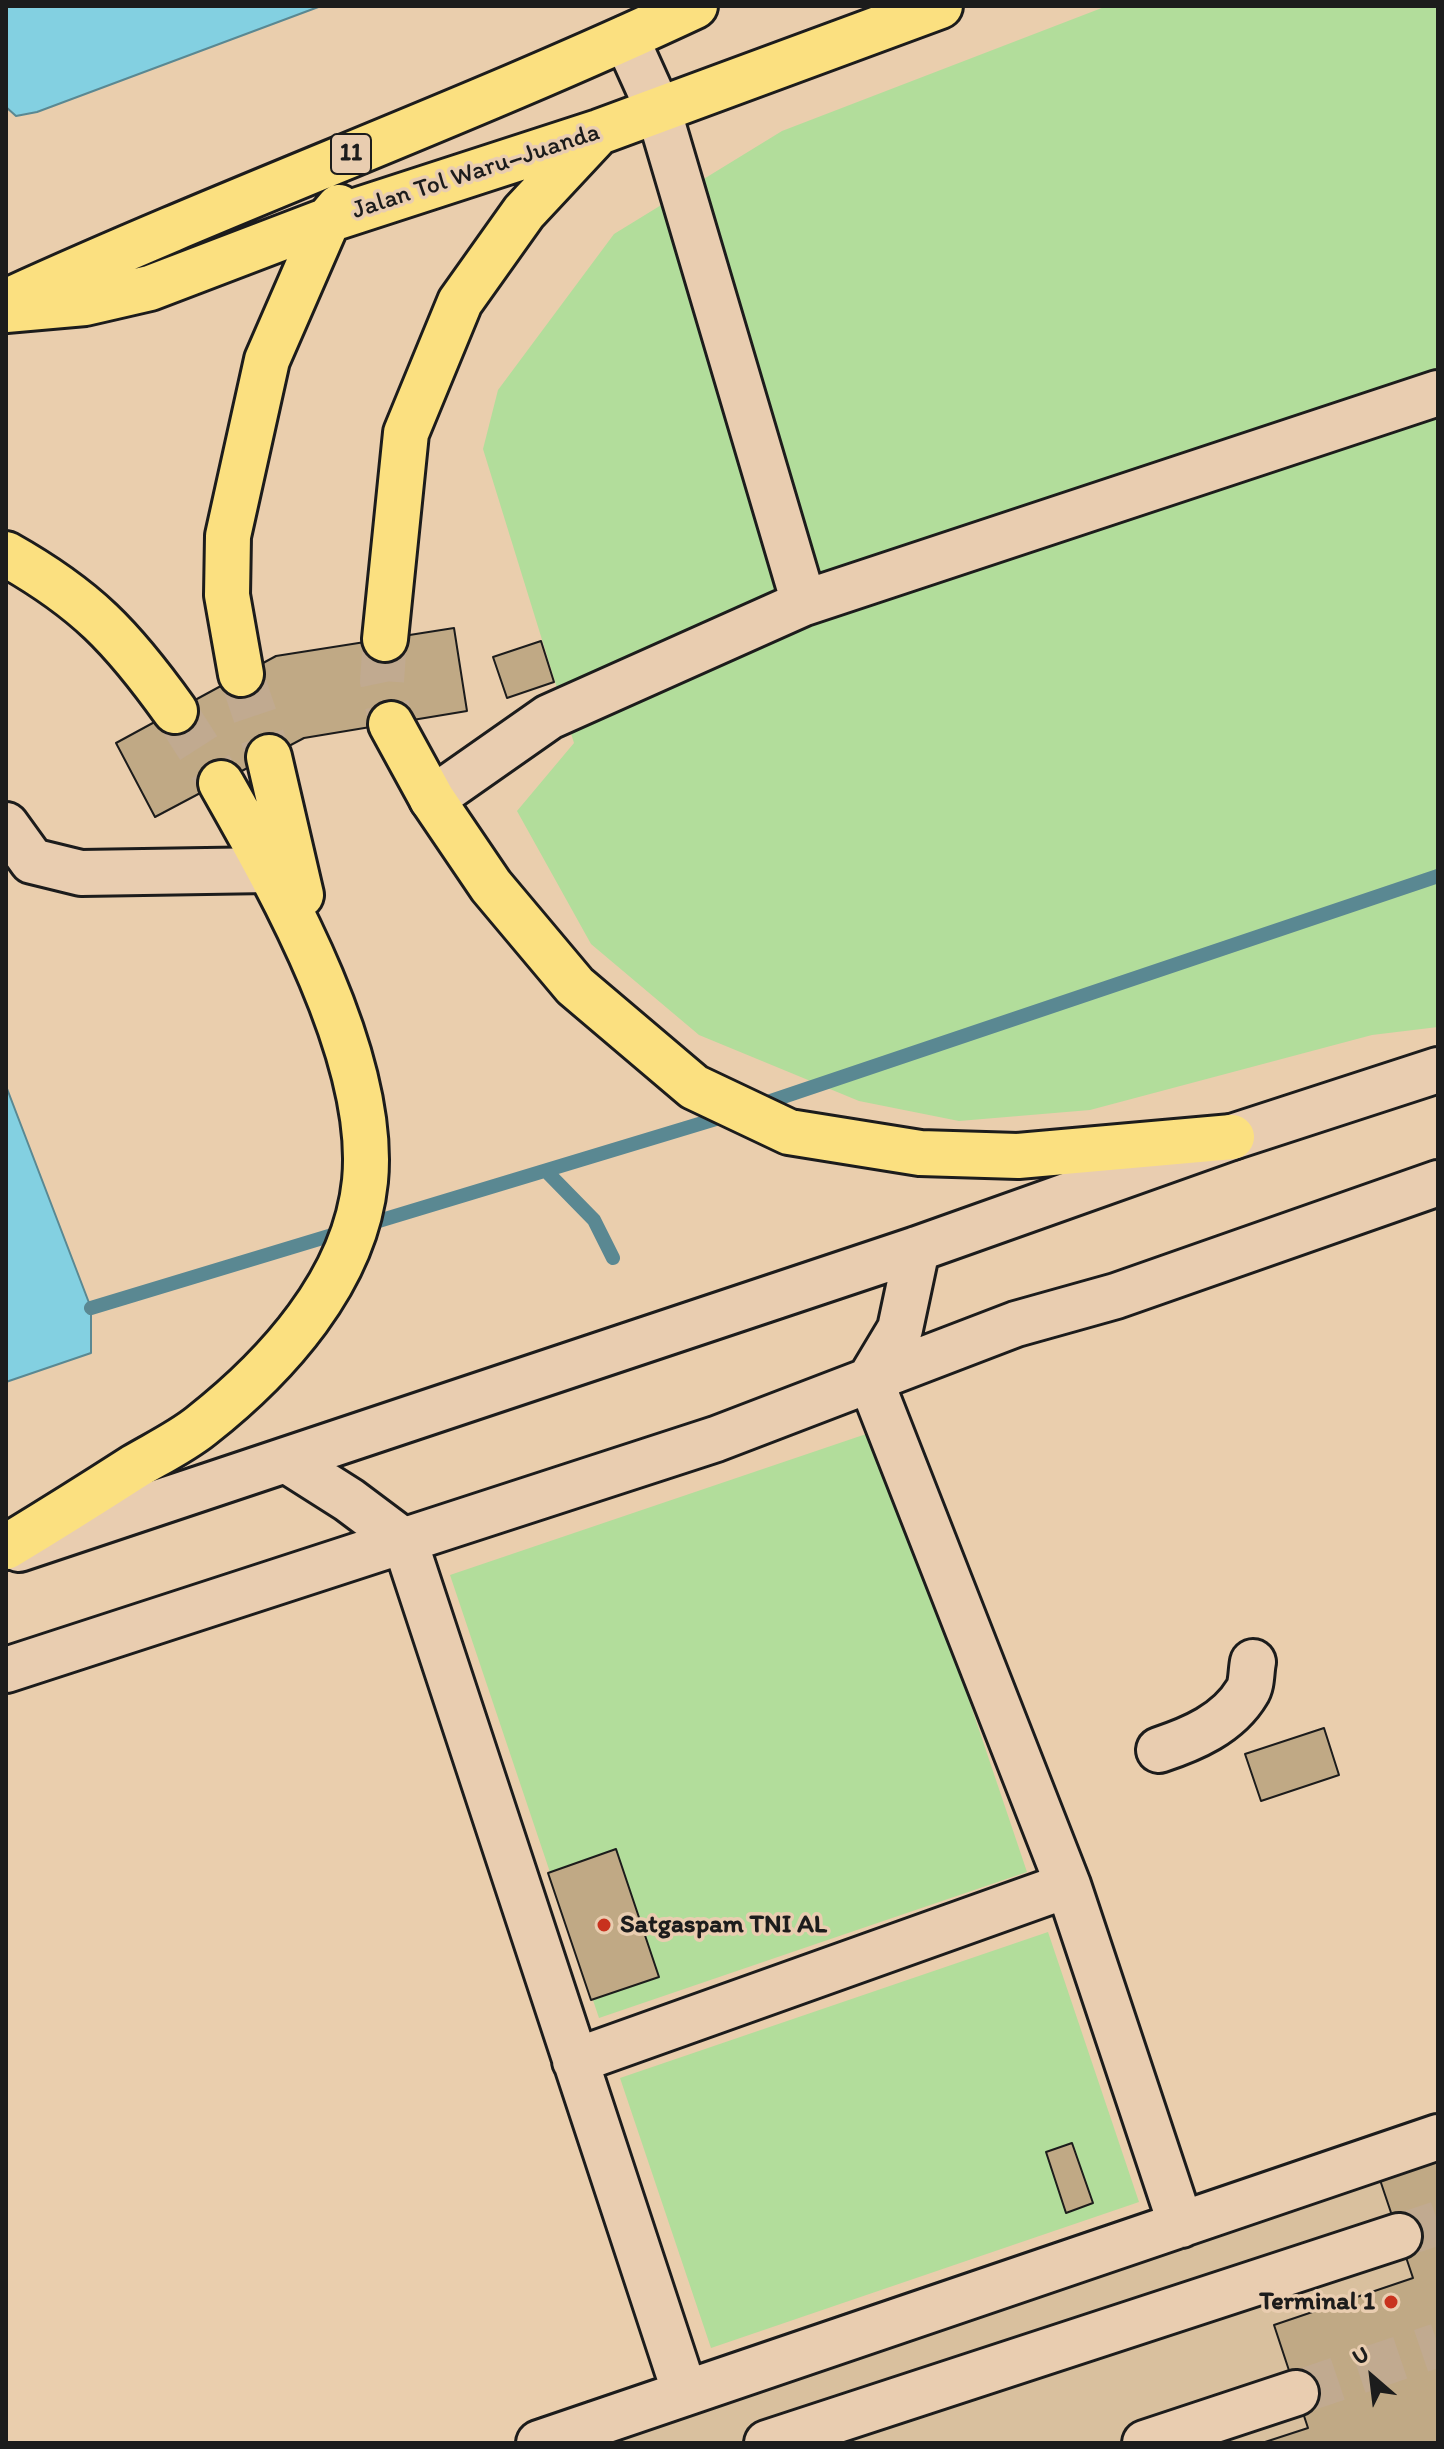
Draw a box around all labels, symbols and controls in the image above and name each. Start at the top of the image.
street label: Jalan Tol Waru–Juanda [348,117,604,227]
road number: 11 [331,134,371,174]
place label: Satgaspam TNI AL [620,1909,827,1941]
marker: Satgaspam TNI AL [595,1916,613,1934]
place label: Terminal 1 [1259,2286,1375,2318]
marker: Terminal 1 [1382,2293,1400,2311]
north arrow [1332,2337,1412,2417]
text: U [1348,2340,1373,2371]

